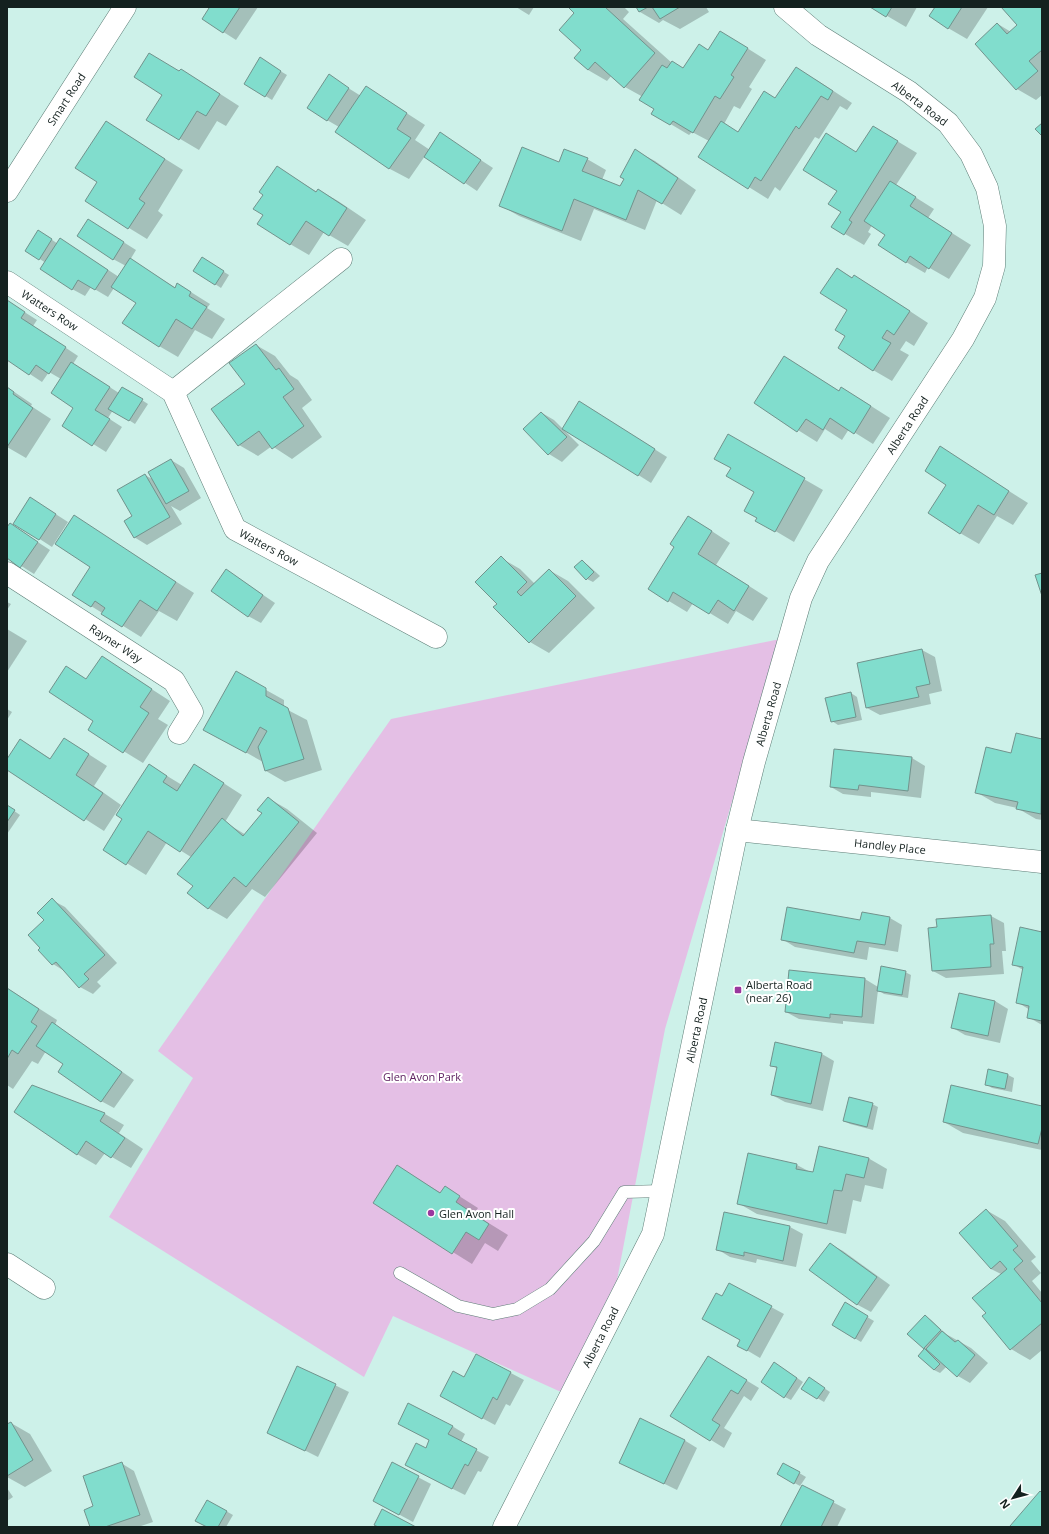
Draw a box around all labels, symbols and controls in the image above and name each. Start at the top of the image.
street label: Smart Road [43,70,89,128]
street label: Alberta Road [889,77,951,129]
street label: Watters Row [19,286,82,334]
street label: Alberta Road [883,393,931,457]
street label: Watters Row [237,525,302,569]
street label: Rayner Way [87,620,146,666]
street label: Alberta Road [752,680,784,748]
street label: Handley Place [853,835,927,857]
place label: Alberta Road (near 26) [746,977,812,1005]
marker: Alberta Road (near 26) [733,985,743,995]
street label: Alberta Road [682,996,710,1064]
park label: Glen Avon Park [383,1069,461,1084]
place label: Glen Avon Hall [439,1206,514,1221]
marker: Glen Avon Hall [426,1208,436,1218]
street label: Alberta Road [578,1304,622,1370]
north arrow [993,1478,1033,1518]
text: N [996,1496,1013,1512]

